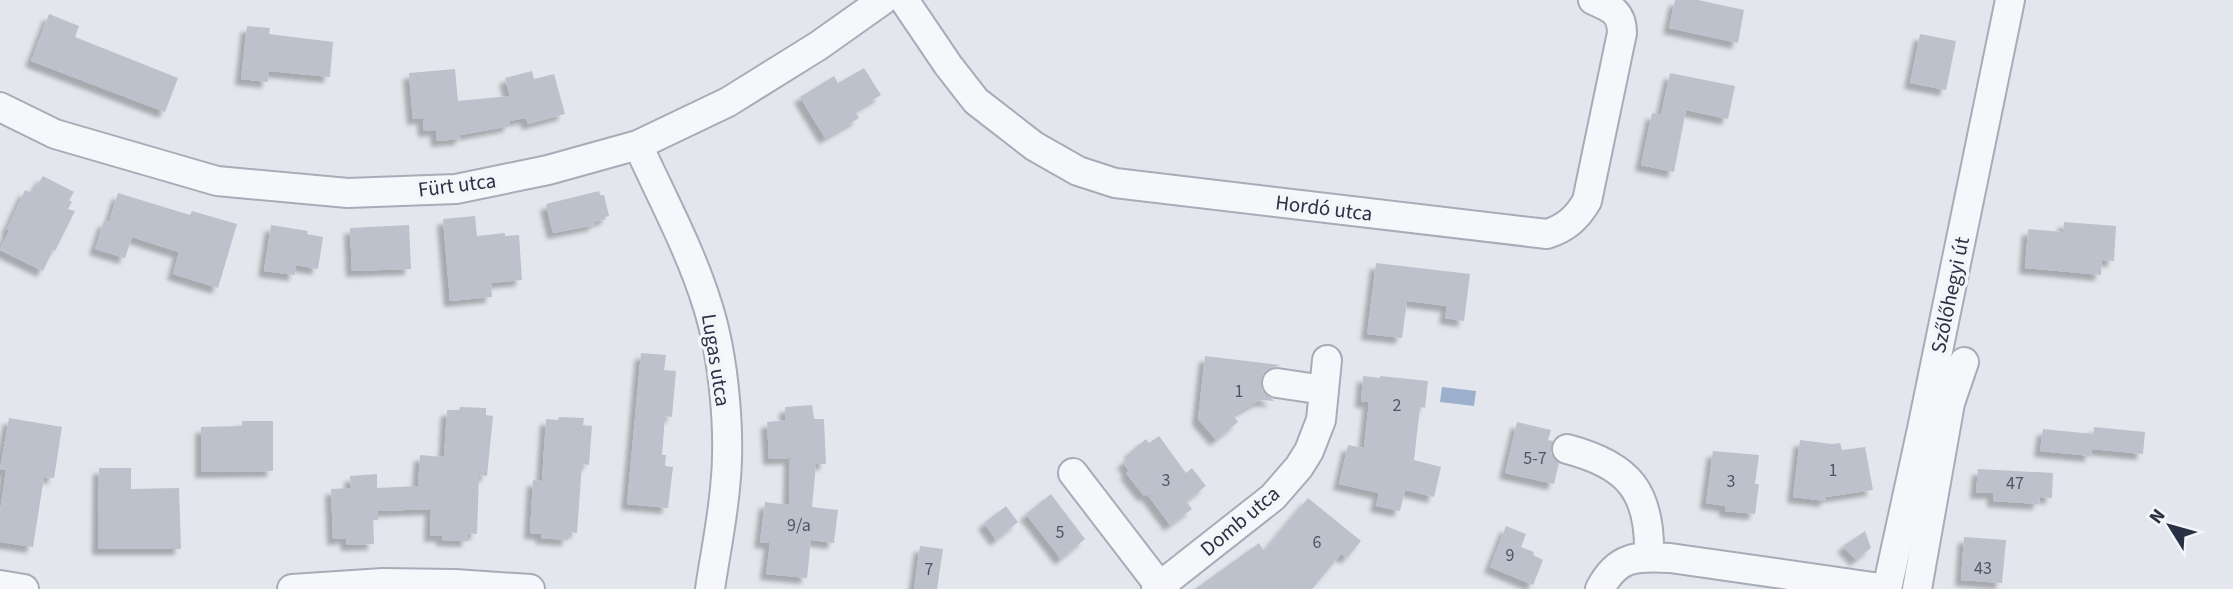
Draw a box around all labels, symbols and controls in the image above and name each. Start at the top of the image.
street label: Fürt utca [416,165,498,205]
street label: Hordó utca [1274,187,1374,229]
street label: Szőlőhegyi út [1923,234,1977,356]
street label: Lugas utca [694,312,738,408]
house number: 1 [1235,379,1243,404]
house number: 2 [1393,393,1402,418]
house number: 5-7 [1523,446,1547,471]
house number: 1 [1829,458,1837,483]
house number: 3 [1162,468,1171,493]
house number: 3 [1727,469,1736,494]
house number: 47 [2006,471,2024,496]
street label: Domb utca [1194,479,1286,563]
north arrow [2135,491,2205,561]
text: N [2143,503,2172,530]
house number: 9/a [787,513,811,538]
house number: 5 [1056,520,1065,545]
house number: 6 [1313,530,1322,555]
house number: 9 [1506,543,1515,568]
house number: 43 [1974,556,1992,581]
house number: 7 [925,557,934,582]

